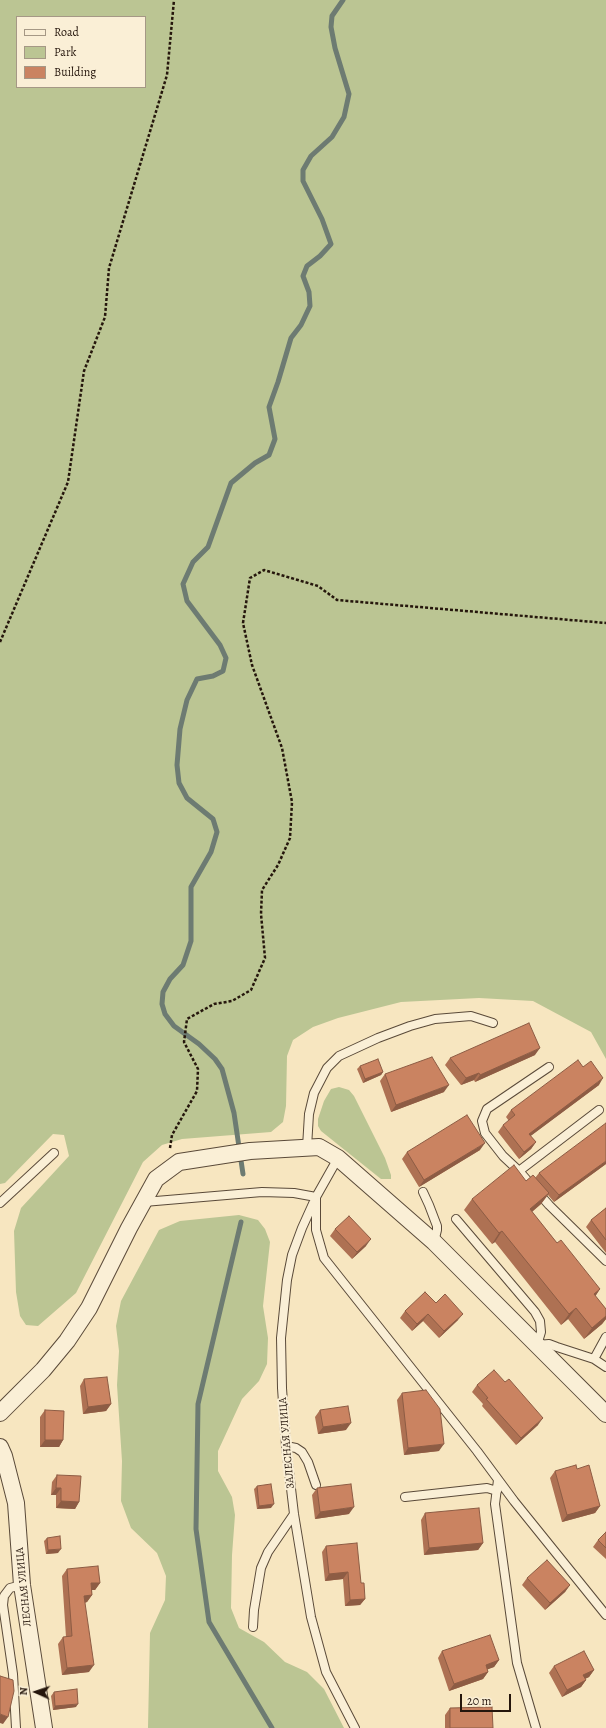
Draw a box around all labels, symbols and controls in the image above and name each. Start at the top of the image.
legend [16,16,146,88]
text: Road [54,24,79,40]
text: Park [54,44,77,60]
text: Building [54,64,96,80]
street label: ЗАЛЕСНАЯ УЛИЦА [276,1397,298,1489]
street label: ЛЕСНАЯ УЛИЦА [13,1547,35,1627]
north arrow [16,1672,56,1712]
scale bar [462,1686,513,1712]
text: N [16,1687,31,1696]
text: 20 m [467,1693,491,1709]

